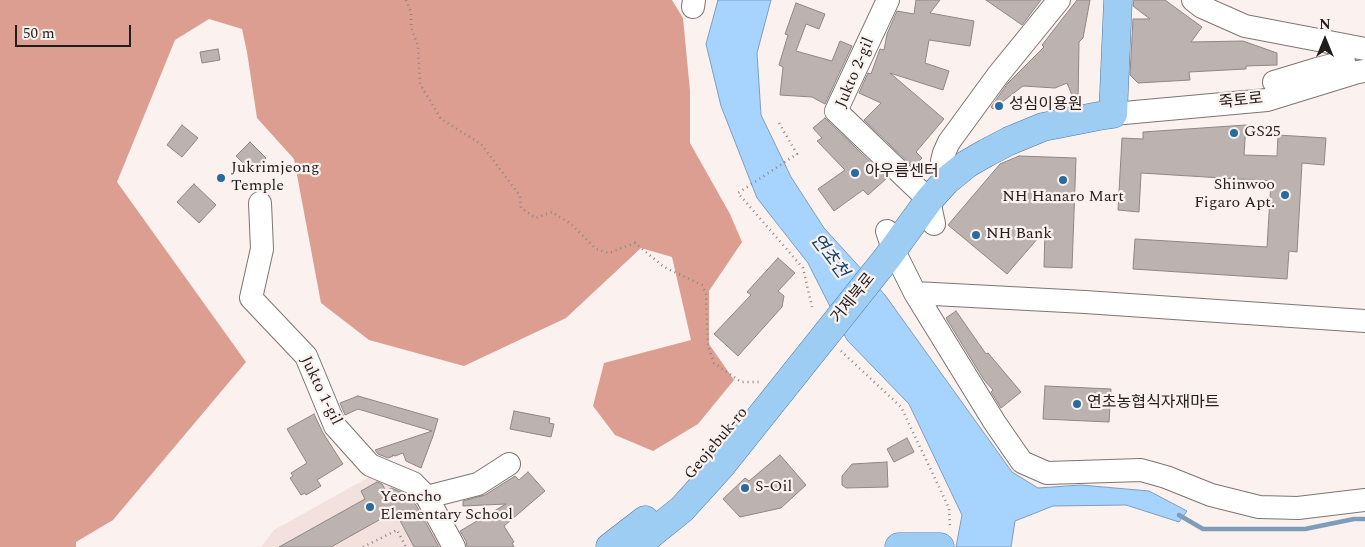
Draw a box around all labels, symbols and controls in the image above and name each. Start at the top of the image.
text: N [1319,14,1331,35]
scale bar [18,15,134,47]
north arrow [1300,15,1350,65]
text: 50 m [23,22,55,45]
street label: Jukto 2-gil [833,35,879,111]
street label: 죽토로 [1218,90,1264,114]
place label: 성심이용원 [1009,96,1083,116]
marker: 성심이용원 [993,100,1005,112]
place label: GS25 [1244,123,1281,143]
marker: GS25 [1228,127,1240,139]
place label: Jukrimjeong Temple [231,159,319,197]
place label: 아우름센터 [865,163,939,183]
marker: 아우름센터 [849,167,861,179]
marker: Jukrimjeong Temple [215,172,227,184]
marker: NH Hanaro Mart [1057,174,1069,186]
place label: Shinwoo Figaro Apt. [1194,176,1275,214]
place label: NH Hanaro Mart [1002,188,1124,208]
marker: Shinwoo Figaro Apt. [1279,189,1291,201]
place label: NH Bank [986,225,1052,245]
marker: NH Bank [970,229,982,241]
water label: 연초천 [804,231,852,283]
street label: 거제북로 [828,270,880,328]
street label: Jukto 1-gil [295,353,345,429]
place label: 연초농협식자재마트 [1087,394,1219,414]
marker: 연초농협식자재마트 [1071,398,1083,410]
street label: Geojebuk-ro [681,404,753,484]
place label: S-Oil [755,478,792,498]
marker: S-Oil [739,482,751,494]
place label: Yeoncho Elementary School [380,488,513,526]
marker: Yeoncho Elementary School [364,501,376,513]

